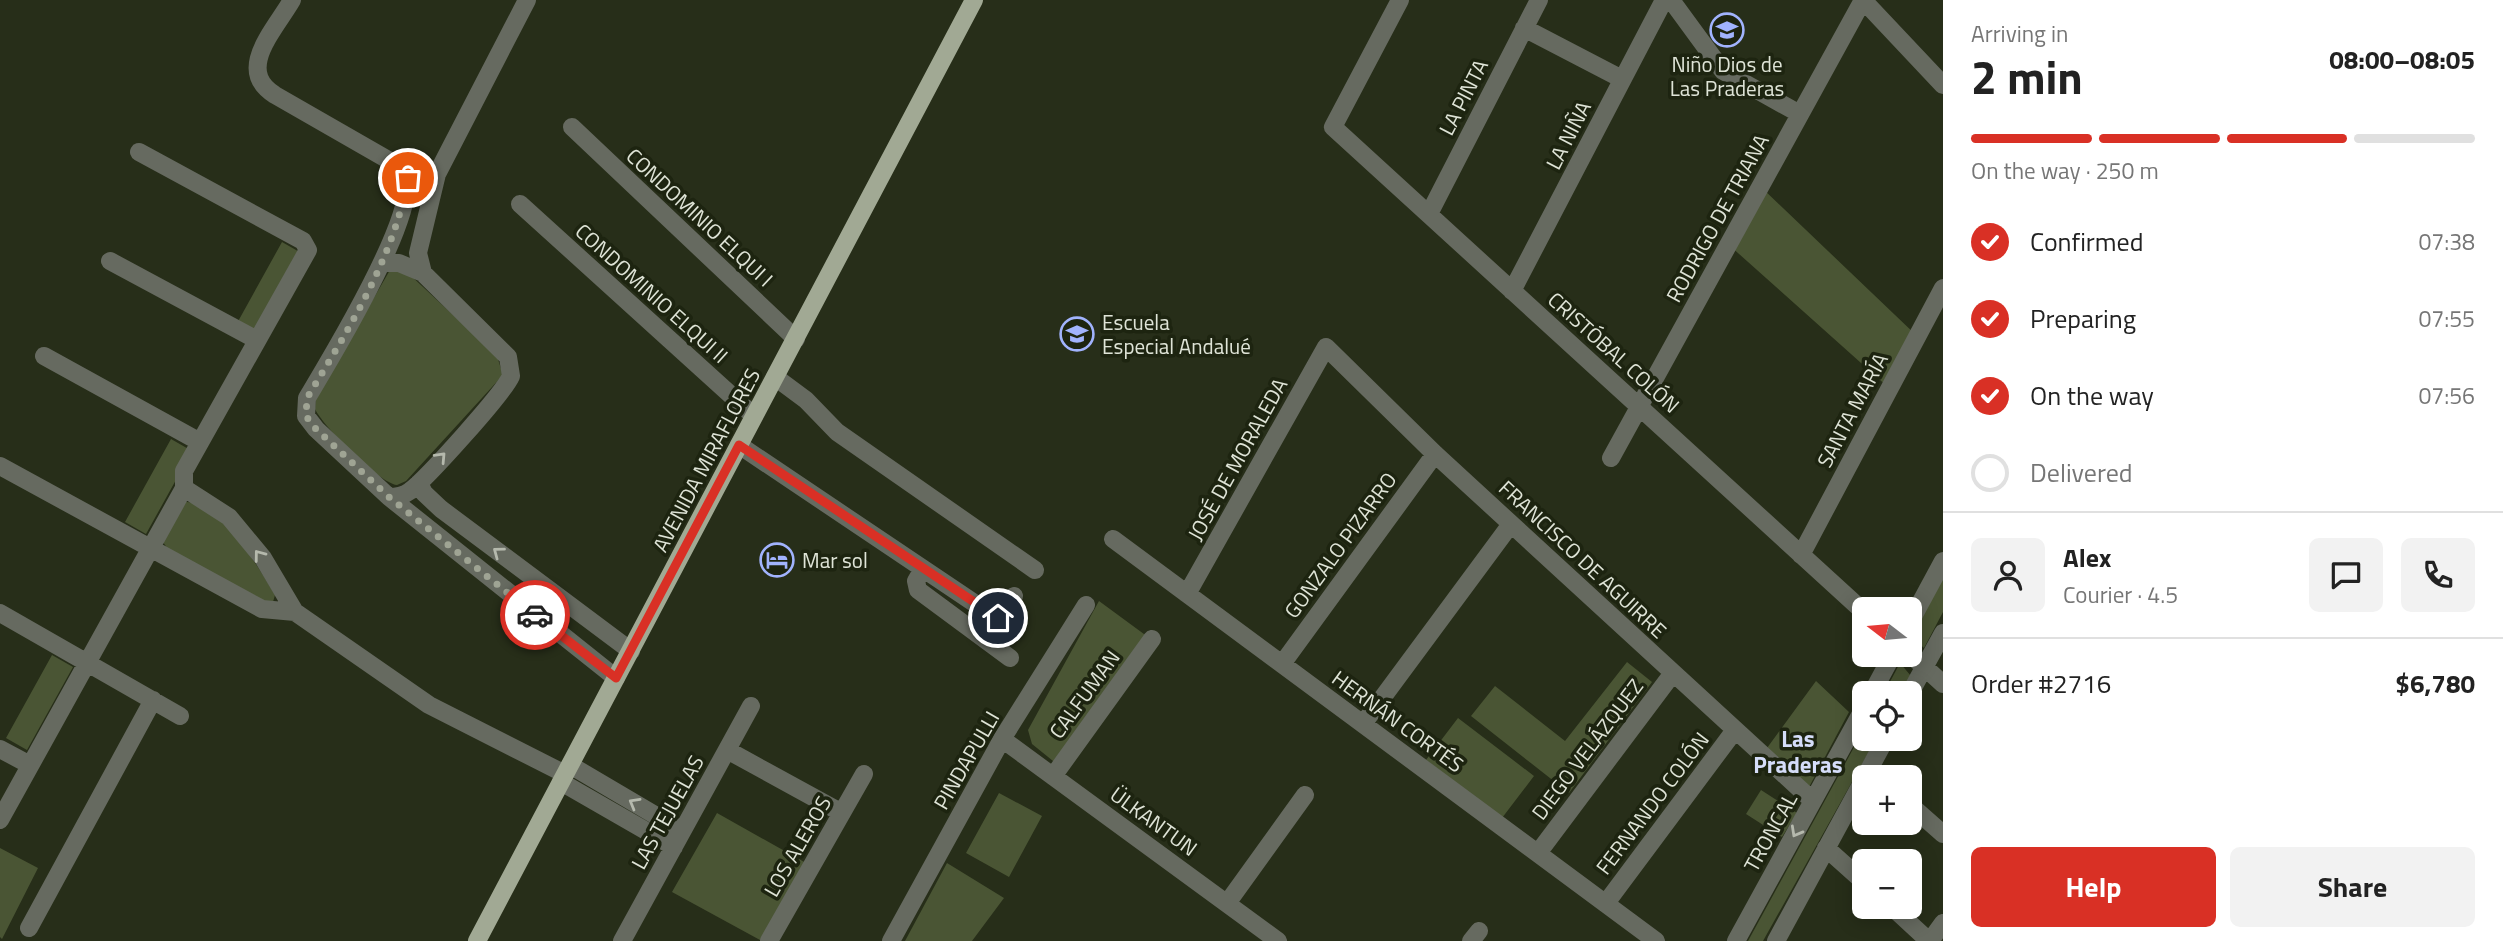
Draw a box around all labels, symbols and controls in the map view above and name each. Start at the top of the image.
school or university icon: Niño Dios de Las Praderas [1708,11,1746,49]
text: Arriving in [1971,16,2068,51]
text: 08:00–08:05 [2329,40,2475,79]
text: 2 min [1971,42,2083,112]
place label: Niño Dios de Las Praderas [1670,48,1784,104]
street label: LA PINTA [1430,53,1496,141]
street label: LA NIÑA [1537,95,1599,175]
street label: RODRIGO DE TRIANA [1657,128,1777,308]
street label: CONDOMINIO ELQUI I [619,140,781,294]
pin [378,148,438,208]
text: On the way · 250 m [1971,153,2159,188]
icon: bag [389,159,427,197]
street label: CONDOMINIO ELQUI II [568,216,736,370]
text: Confirmed [2030,222,2144,261]
icon: check [1971,223,2009,261]
text: 07:38 [2418,224,2475,259]
street label: CRISTÓBAL COLÓN [1541,284,1687,420]
text: Preparing [2030,299,2136,338]
icon: check [1971,300,2009,338]
text: 07:55 [2418,301,2475,336]
place label: Escuela Especial Andalué [1102,306,1251,362]
school or university icon: Escuela Especial Andalué [1058,315,1096,353]
street label: SANTA MARÍA [1808,347,1896,473]
street label: AVENIDA MIRAFLORES [644,362,768,558]
street label: JOSÉ DE MORALEDA [1179,371,1295,546]
text: On the way [2030,376,2154,415]
icon: check [1971,377,2009,415]
text: 07:56 [2418,378,2475,413]
one-way arrow [433,452,445,465]
text: Delivered [2030,453,2133,492]
street label: GONZALO PIZARRO [1276,465,1404,625]
street label: FRANCISCO DE AGUIRRE [1492,472,1674,646]
button: person [1971,538,2045,612]
text: Alex [2063,538,2111,577]
button: chat [2309,538,2383,612]
button: phone [2401,538,2475,612]
hotel icon: Mar sol [758,541,796,579]
place label: Mar sol [802,544,868,576]
one-way arrow [494,547,506,560]
one-way arrow [255,550,267,562]
text: Courier · 4.5 [2063,577,2178,612]
courier [500,580,570,650]
pin [968,588,1028,648]
icon: car [516,596,554,634]
north arrow [1852,597,1922,667]
map controls [1852,597,1922,919]
icon: home [979,599,1017,637]
street label: CALFUMAN [1041,643,1127,745]
street label: HERNÁN CORTÉS [1325,662,1471,780]
text: Order #2716 [1971,664,2111,703]
text: $6,780 [2395,664,2475,703]
street label: DIEGO VELÁZQUEZ [1523,672,1651,826]
button: locate [1852,681,1922,751]
street label: PINDAPULLI [925,705,1007,815]
district label: Las Praderas [1753,721,1843,782]
street label: FERNANDO COLÓN [1588,725,1716,881]
street label: LAS TEJUELAS [622,749,712,875]
button: + [1852,765,1922,835]
street label: ÜLKANTUN [1104,778,1204,864]
street label: TRONCAL [1735,787,1805,877]
street label: LOS ALEROS [755,790,839,902]
one-way arrow [628,798,641,811]
one-way arrow [1791,825,1804,838]
button: Help [1971,847,2216,927]
button: Share [2230,847,2475,927]
button: − [1852,849,1922,919]

